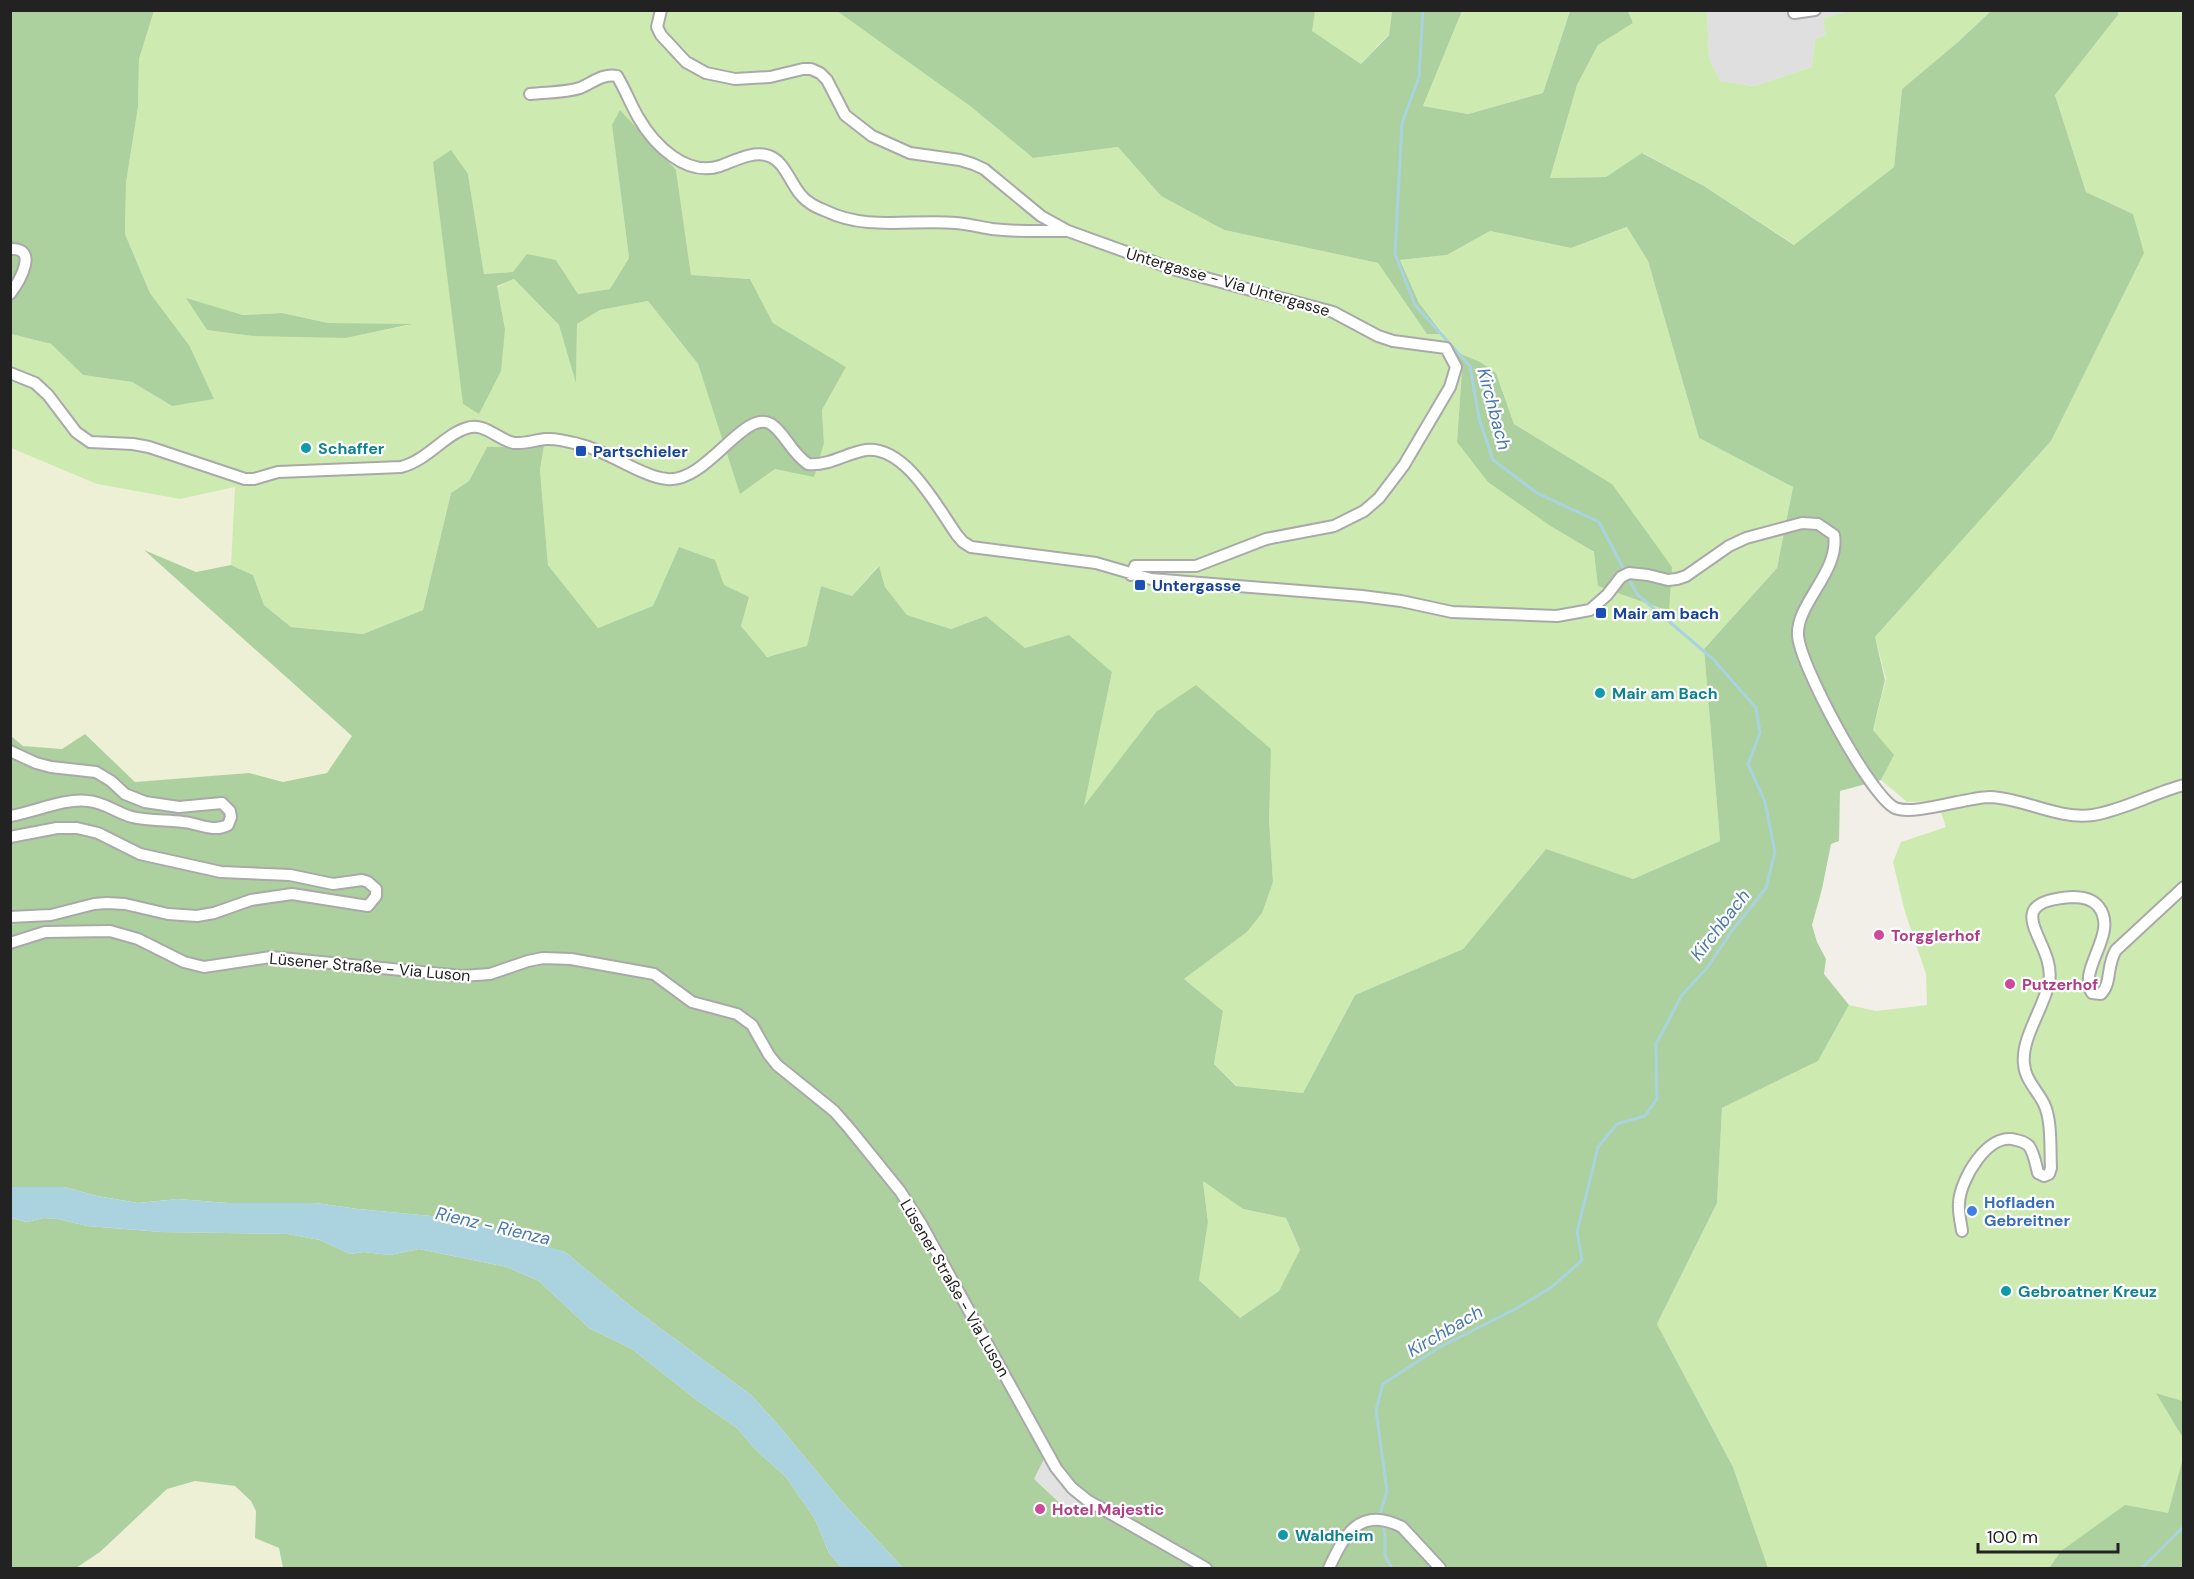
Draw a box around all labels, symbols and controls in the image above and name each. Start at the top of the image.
street label: Untergasse - Via Untergasse [1124,243,1332,321]
water label: Kirchbach [1472,365,1516,453]
place label: Schaffer [318,438,385,459]
marker: Schaffer [299,441,313,455]
place label: Partschieler [593,441,688,462]
marker: Partschieler [574,444,588,458]
place label: Untergasse [1152,575,1241,596]
marker: Untergasse [1133,578,1147,592]
place label: Mair am bach [1613,603,1719,624]
marker: Mair am bach [1594,606,1608,620]
place label: Mair am Bach [1612,683,1718,704]
marker: Mair am Bach [1593,686,1607,700]
water label: Kirchbach [1685,885,1755,965]
place label: Torgglerhof [1891,925,1980,946]
marker: Torgglerhof [1872,928,1886,942]
street label: Lüsener Straße - Via Luson [269,948,471,986]
place label: Putzerhof [2022,974,2098,995]
marker: Putzerhof [2003,977,2017,991]
place label: Hofladen Gebreitner [1984,1192,2070,1231]
street label: Lüsener Straße - Via Luson [895,1195,1015,1381]
water label: Rienz - Rienza [433,1201,553,1251]
marker: Hofladen Gebreitner [1965,1204,1979,1218]
place label: Gebroatner Kreuz [2018,1281,2157,1302]
marker: Gebroatner Kreuz [1999,1284,2013,1298]
water label: Kirchbach [1403,1300,1487,1362]
place label: Hotel Majestic [1052,1499,1164,1520]
marker: Hotel Majestic [1033,1502,1047,1516]
scale bar [1978,1516,2118,1554]
place label: Waldheim [1295,1525,1373,1546]
text: 100 m [1987,1525,2038,1549]
marker: Waldheim [1276,1528,1290,1542]

